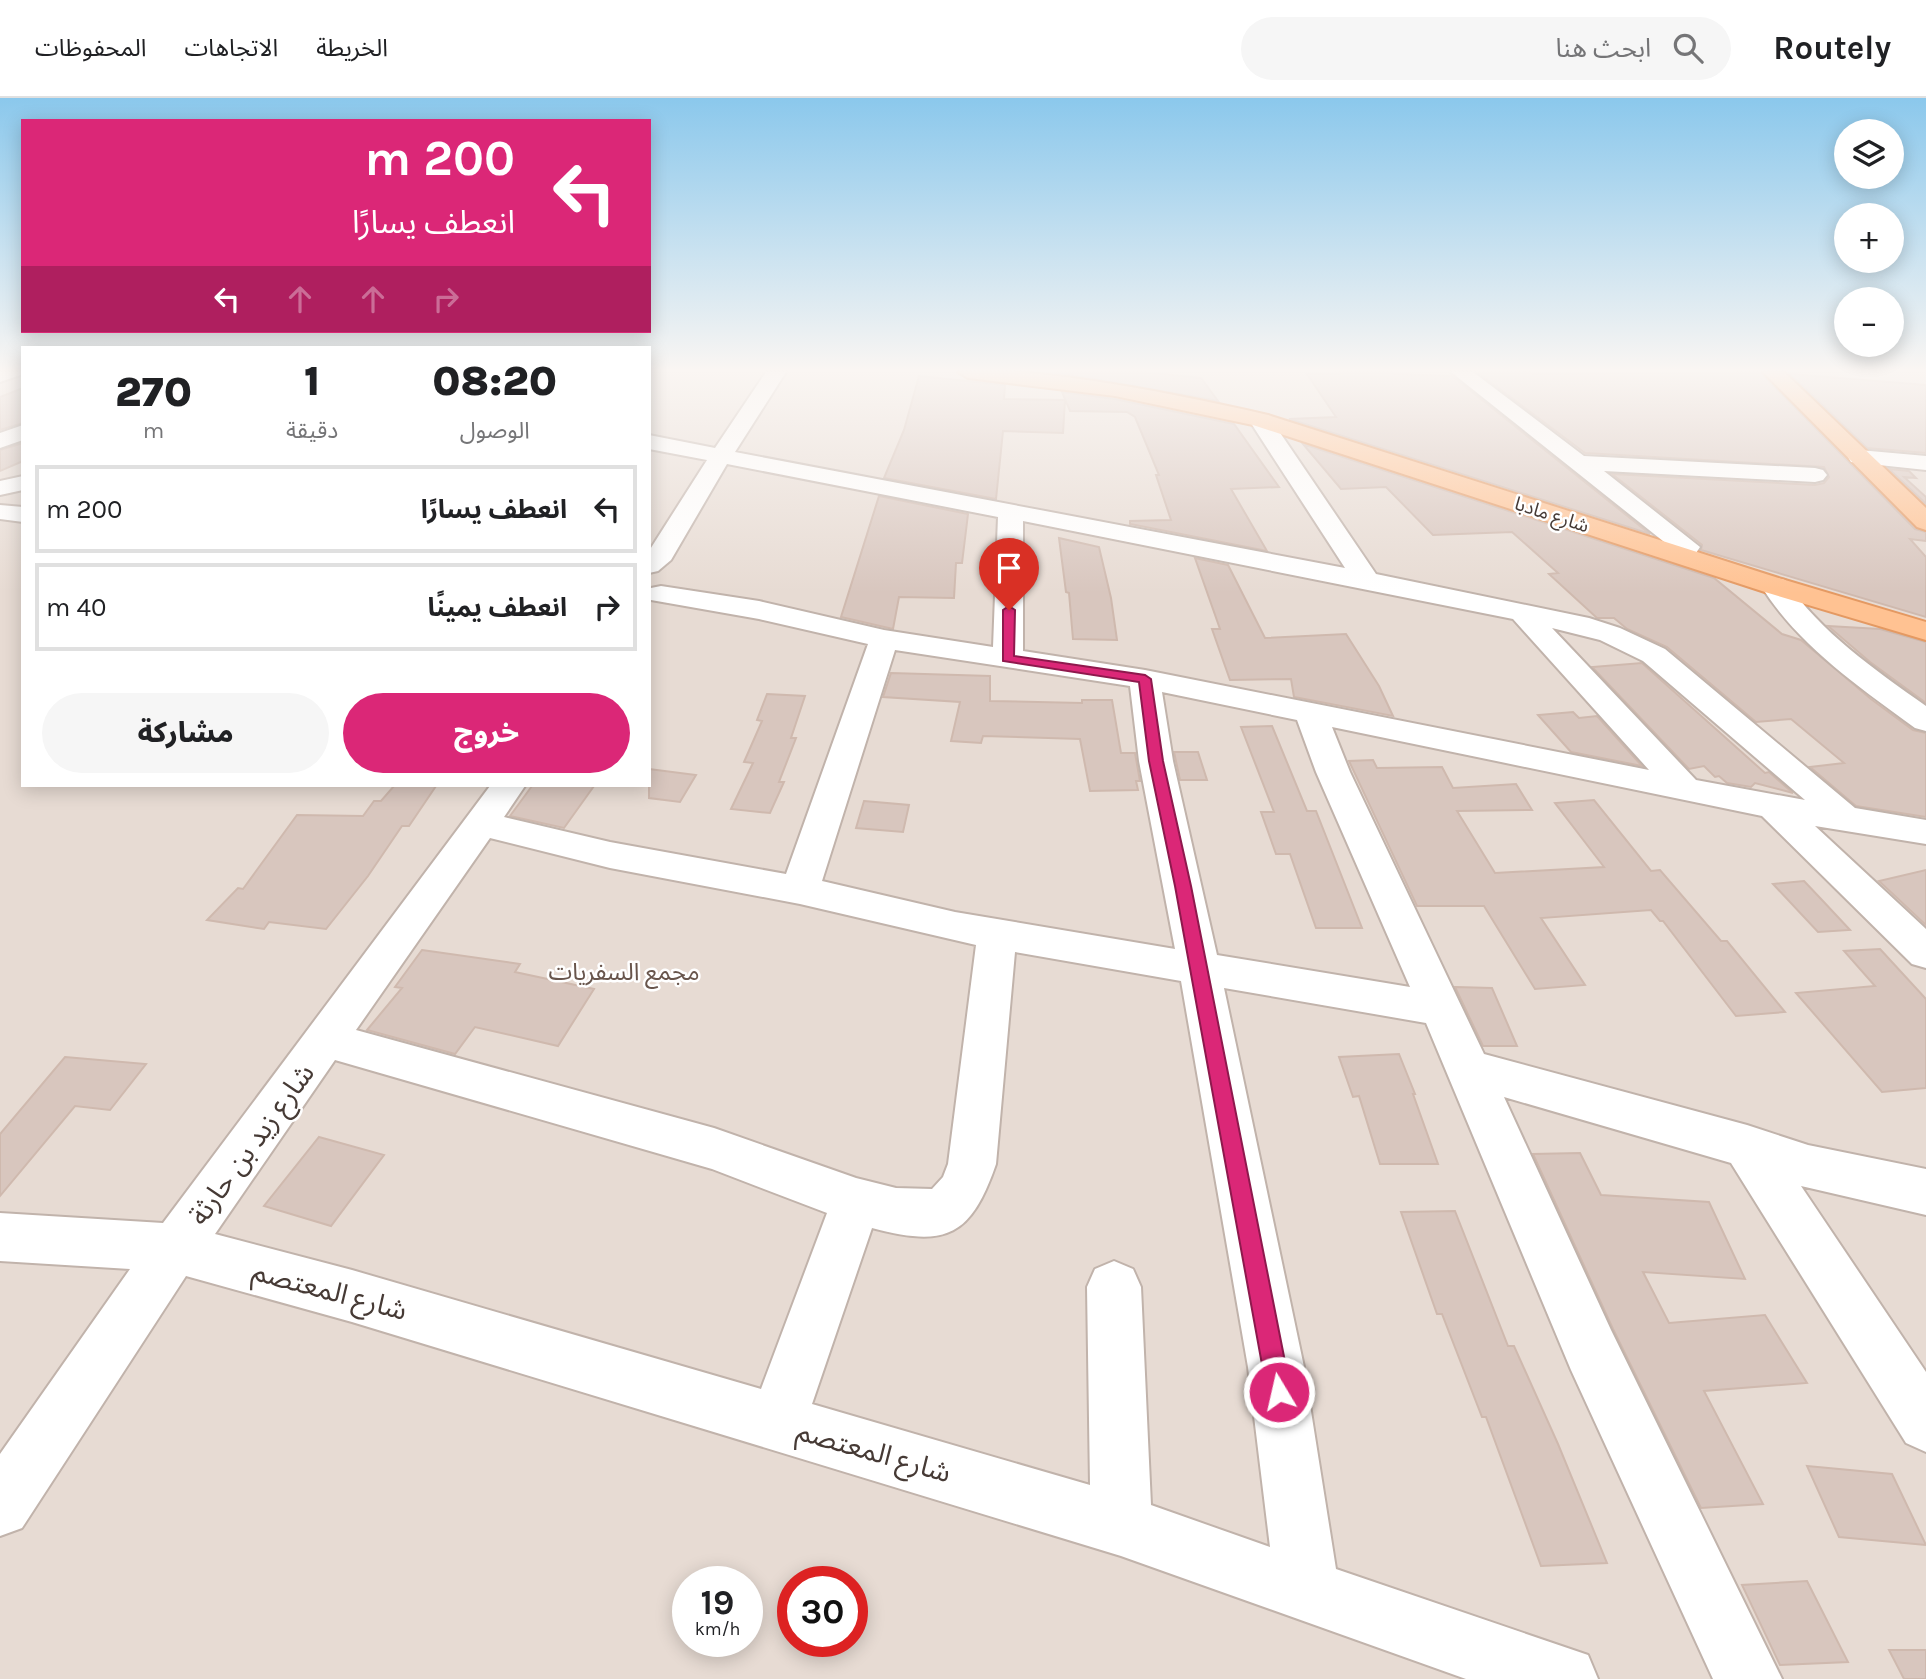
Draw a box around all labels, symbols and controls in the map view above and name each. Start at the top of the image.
search box [1241,17,1731,80]
icon: search [1669,29,1707,67]
text: Routely [1773,29,1891,67]
text: ابحث هنا [1555,33,1651,64]
text: المحفوظات [35,34,146,62]
text: الاتجاهات [184,34,278,62]
text: الخريطة [316,34,388,62]
map controls [1834,119,1904,357]
button: layers [1834,119,1904,189]
text: 200 m [364,130,515,187]
icon: left [539,147,630,238]
button: + [1834,203,1904,273]
text: انعطف يسارًا [352,204,515,241]
icon: left [208,280,246,318]
icon: ahead [281,280,319,318]
icon: ahead [354,280,392,318]
icon: right [427,280,465,318]
button: − [1834,287,1904,357]
text: 1 [304,356,320,406]
text: 08:20 [432,356,557,406]
text: 270 [115,367,192,417]
text: m [143,417,164,444]
text: دقيقة [286,417,338,444]
text: الوصول [460,417,530,444]
icon: left [588,490,626,528]
street label: شارع مادبا [1511,493,1592,539]
text: 200 m [46,494,122,525]
text: انعطف يسارًا [421,494,567,525]
pin [979,538,1039,610]
icon: arrive [990,549,1028,587]
icon: right [588,588,626,626]
text: 40 m [46,592,106,623]
text: انعطف يمينًا [427,592,567,623]
button: مشاركة [42,693,329,773]
button: خروج [343,693,630,773]
district label: مجمع السفريات [548,958,700,989]
street label: شارع زيد بن حارثة [182,1057,324,1234]
street label: شارع المعتصم [248,1254,411,1332]
position arrow [1242,1355,1316,1429]
street label: شارع المعتصم [792,1414,955,1494]
speed limit sign: 30 [777,1566,868,1657]
text: 19 [701,1582,734,1623]
text: km/h [695,1618,740,1640]

